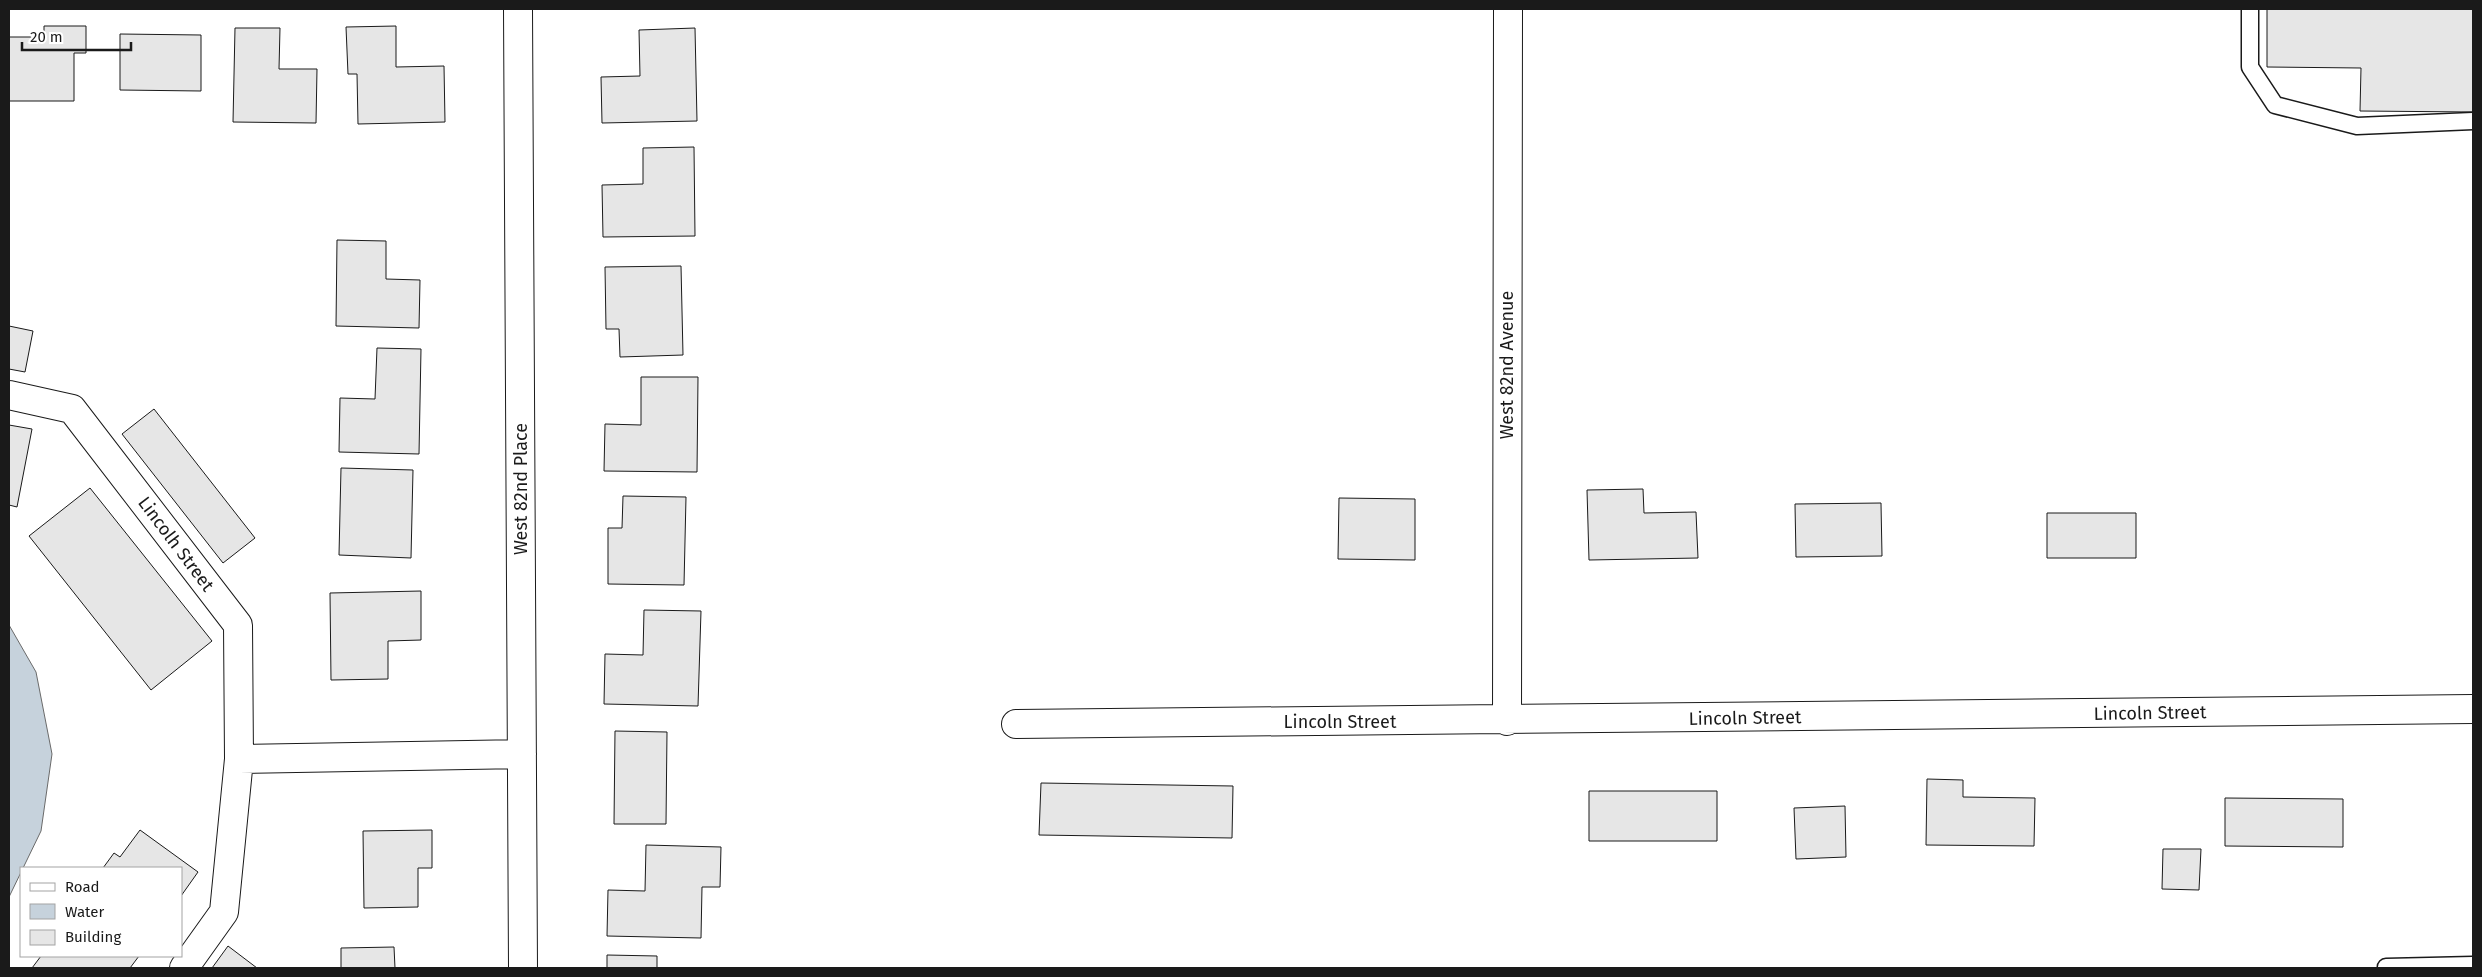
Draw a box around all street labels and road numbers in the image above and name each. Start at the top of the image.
street label: West 82nd Avenue [1496,291,1518,439]
street label: West 82nd Place [510,423,532,555]
street label: Lincolh Street [133,492,219,596]
street label: Lincoln Street [2093,701,2207,725]
street label: Lincoln Street [1688,706,1802,730]
street label: Lincoln Street [1284,711,1397,733]

